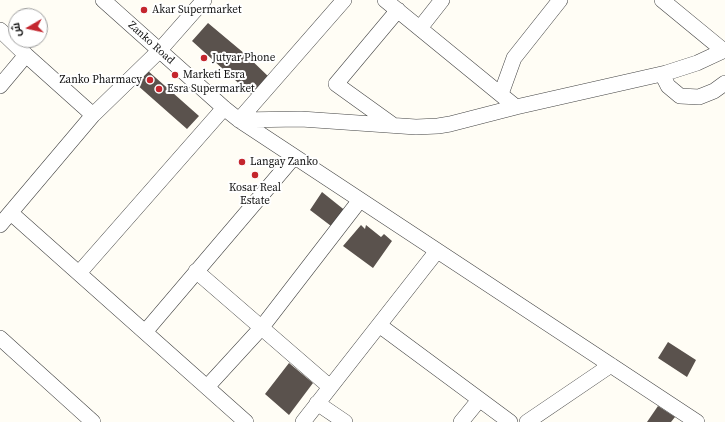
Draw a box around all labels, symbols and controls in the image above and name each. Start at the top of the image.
place label: Akar Supermarket [152,3,242,17]
marker: Akar Supermarket [139,5,149,15]
north arrow [8,8,48,48]
street label: Zanko Road [125,19,177,67]
text: ش [8,22,25,38]
place label: Jutyar Phone [212,51,275,65]
marker: Jutyar Phone [199,53,209,63]
place label: Marketi Esra [183,68,245,82]
marker: Marketi Esra [170,70,180,80]
place label: Zanko Pharmacy [60,73,142,87]
marker: Zanko Pharmacy [145,75,155,85]
place label: Esra Supermarket [167,82,255,96]
marker: Esra Supermarket [154,84,164,94]
place label: Langay Zanko [250,155,318,169]
marker: Langay Zanko [237,157,247,167]
marker: Kosar Real Estate [250,170,260,180]
place label: Kosar Real Estate [229,181,281,207]

